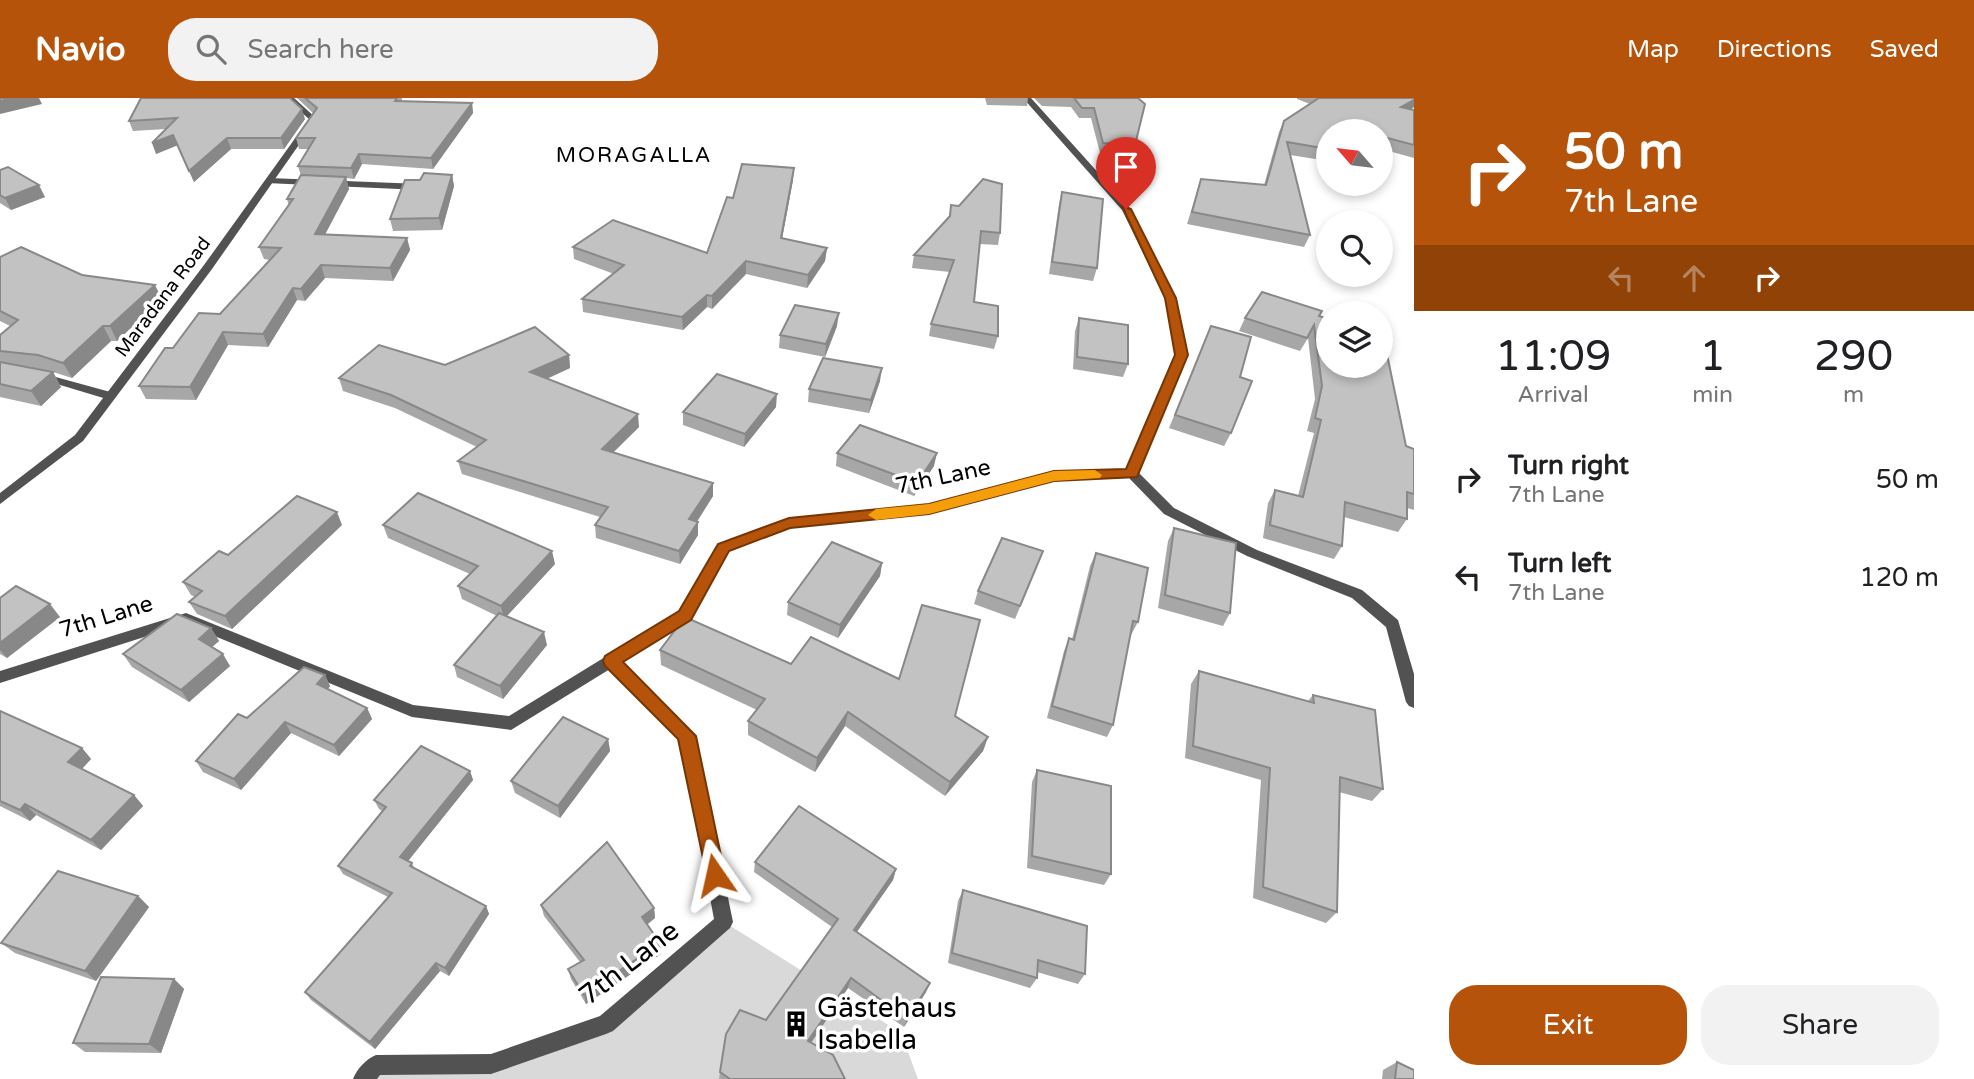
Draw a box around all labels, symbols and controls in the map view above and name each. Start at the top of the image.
search box [168,18,658,81]
text: Navio [35,30,126,69]
icon: search [192,30,230,68]
text: Search here [248,34,394,65]
text: Map [1627,35,1679,64]
text: Directions [1717,35,1832,64]
text: Saved [1870,35,1939,64]
north arrow [1316,119,1393,196]
map controls [1316,119,1393,378]
text: 50 m [1564,123,1683,182]
icon: right [1449,126,1540,217]
pin [1096,137,1156,209]
district label: MORAGALLA [556,143,712,168]
icon: arrive [1107,148,1145,186]
text: 7th Lane [1564,183,1698,221]
button: search [1316,210,1393,287]
street label: Maradana Road [111,233,215,361]
icon: left [1602,259,1640,297]
icon: ahead [1675,259,1713,297]
icon: right [1748,259,1786,297]
button: layers [1316,301,1393,378]
text: 11:09 [1495,331,1611,382]
text: 1 [1699,331,1726,382]
text: 290 [1814,331,1893,382]
text: Arrival [1518,381,1589,409]
text: min [1692,381,1733,409]
text: m [1843,381,1864,409]
text: Turn right [1508,450,1629,481]
street label: 7th Lane [893,453,993,501]
icon: right [1449,460,1487,498]
text: 50 m [1876,464,1939,495]
text: 7th Lane [1508,481,1604,509]
text: Turn left [1508,548,1611,579]
icon: left [1449,558,1487,596]
text: 120 m [1859,562,1939,593]
text: 7th Lane [1508,579,1604,607]
street label: 7th Lane [56,590,156,644]
position arrow [678,838,752,912]
street label: 7th Lane [572,913,686,1013]
button: Exit [1449,985,1687,1065]
button: Share [1701,985,1939,1065]
place label: Gästehaus Isabella [817,991,957,1057]
building icon: Gästehaus Isabella [781,1009,811,1039]

